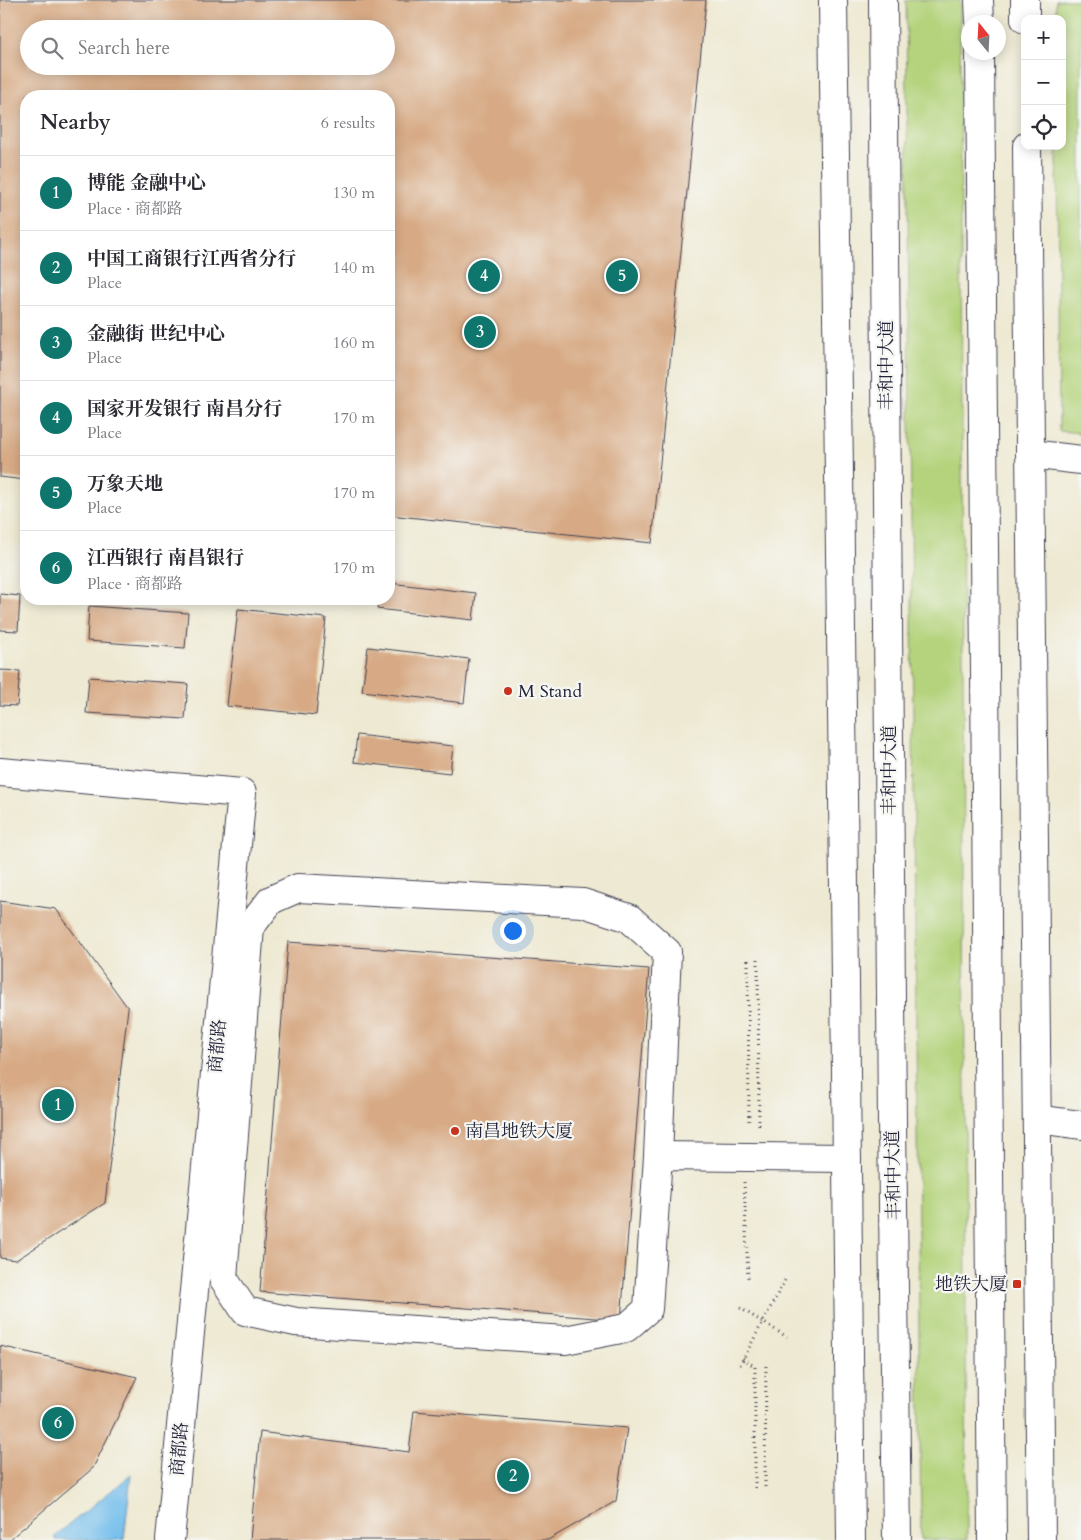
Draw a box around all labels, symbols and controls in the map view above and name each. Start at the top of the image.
north arrow [961,15,1006,60]
map controls [1021,15,1066,150]
button: + [1021,15,1066,60]
search box [20,20,395,75]
icon: search [38,34,66,62]
text: Search here [78,35,170,61]
button: − [1021,60,1066,105]
button: locate [1021,105,1066,150]
text: Nearby [40,108,111,137]
text: 6 results [321,112,375,134]
text: 博能 金融中心 [87,170,206,196]
text: 1 [52,182,60,204]
text: 130 m [333,182,375,204]
text: Place · 商都路 [87,198,183,220]
text: 中国工商银行江西省分行 [87,246,296,272]
text: 2 [52,257,60,279]
text: 140 m [333,257,375,279]
pin: 4 [468,257,500,295]
pin: 5 [606,257,638,295]
text: Place [87,272,122,294]
pin: 3 [464,313,496,351]
street label: 丰和中大道 [874,320,899,410]
text: 金融街 世纪中心 [87,321,225,347]
text: 3 [52,332,60,354]
text: 160 m [333,332,375,354]
text: Place [87,347,122,369]
text: 国家开发银行 南昌分行 [87,396,282,422]
text: 4 [52,407,60,429]
text: 170 m [333,407,375,429]
text: Place [87,422,122,444]
text: 万象天地 [87,471,163,497]
text: 5 [52,482,60,504]
text: 170 m [333,482,375,504]
text: Place [87,497,122,519]
text: 江西银行 南昌银行 [87,545,244,571]
text: 6 [52,557,60,579]
text: 170 m [333,557,375,579]
text: Place · 商都路 [87,573,183,595]
place label: M Stand [518,679,583,704]
marker: M Stand [502,685,514,697]
street label: 丰和中大道 [877,725,902,815]
your location [500,918,526,944]
street label: 商都路 [203,1018,232,1074]
pin: 1 [42,1086,74,1124]
place label: 南昌地铁大厦 [465,1119,573,1144]
marker: 南昌地铁大厦 [449,1125,461,1137]
street label: 丰和中大道 [880,1130,907,1220]
place label: 地铁大厦 [935,1272,1007,1297]
marker: 地铁大厦 [1011,1278,1023,1290]
pin: 6 [42,1404,74,1442]
street label: 商都路 [165,1421,194,1477]
pin: 2 [497,1457,529,1495]

